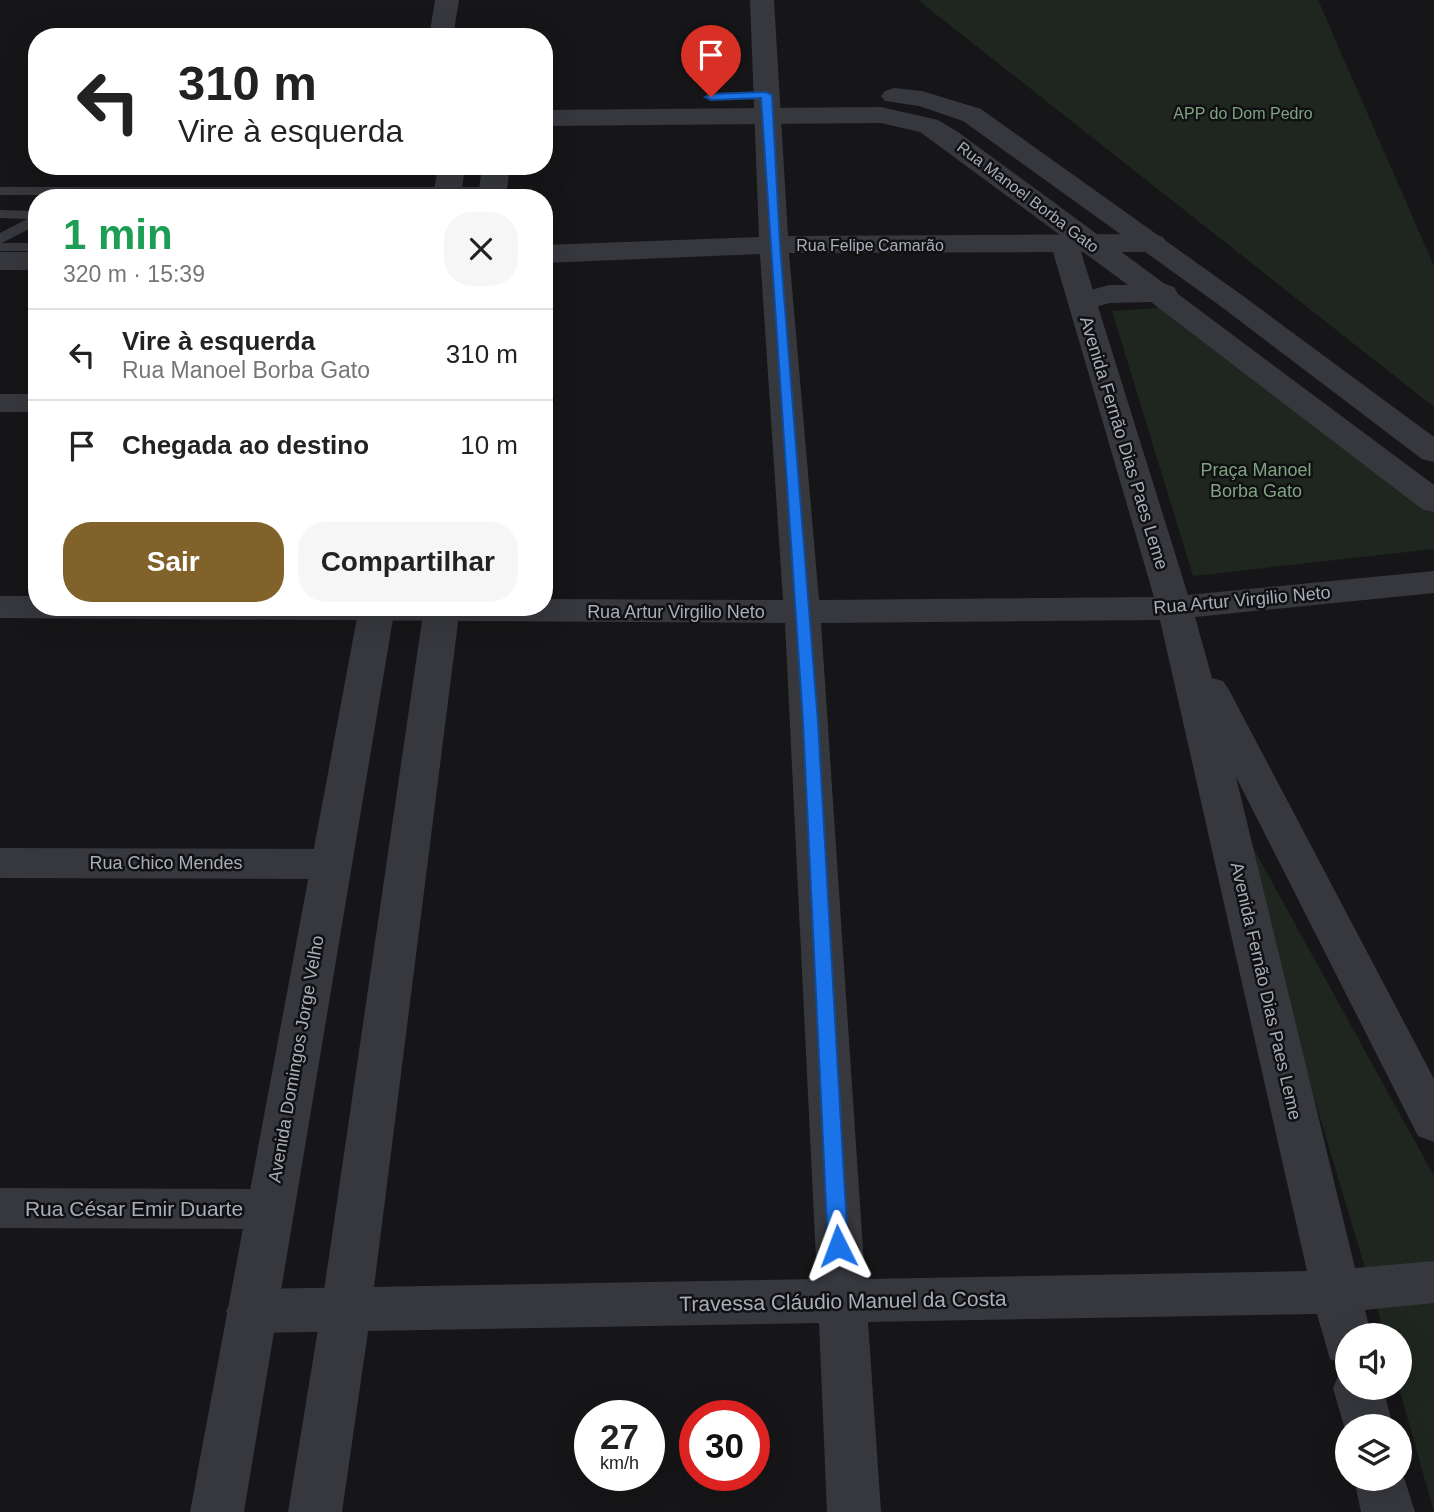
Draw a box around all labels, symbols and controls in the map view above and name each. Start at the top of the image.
pin [681,25,741,97]
icon: arrive [692,36,730,74]
icon: left [63,56,154,147]
text: 310 m [178,56,317,110]
park label: APP do Dom Pedro [1173,105,1313,122]
text: Vire à esquerda [178,113,403,149]
street label: Rua Manoel Borba Gato [954,138,1102,256]
text: 1 min [63,211,173,258]
button: close [444,212,518,286]
street label: Rua Felipe Camarão [796,237,944,254]
text: 320 m · 15:39 [63,261,205,287]
street label: Avenida Fernão Dias Paes Leme [1076,314,1172,572]
text: Vire à esquerda [122,326,315,356]
icon: left [63,336,101,374]
text: 310 m [446,339,518,369]
text: Rua Manoel Borba Gato [122,357,370,383]
icon: arrive [63,427,101,465]
text: Chegada ao destino [122,430,369,460]
text: 10 m [460,430,518,460]
park label: Praça Manoel Borba Gato [1200,460,1312,501]
button: Sair [63,522,284,602]
button: Compartilhar [298,522,518,602]
street label: Rua Artur Virgilio Neto [1153,582,1331,618]
street label: Rua Artur Virgilio Neto [587,602,765,622]
street label: Rua Chico Mendes [89,853,243,873]
street label: Avenida Fernão Dias Paes Leme [1227,860,1305,1122]
street label: Avenida Domingos Jorge Velho [264,934,328,1184]
street label: Rua César Emir Duarte [25,1197,243,1220]
position arrow [801,1209,875,1283]
street label: Travessa Cláudio Manuel da Costa [679,1287,1007,1315]
map controls [1335,1323,1412,1491]
button: sound [1335,1323,1412,1400]
speed limit sign: 30 [679,1400,770,1491]
button: layers [1335,1414,1412,1491]
text: 27 [600,1417,639,1456]
text: km/h [600,1453,639,1473]

